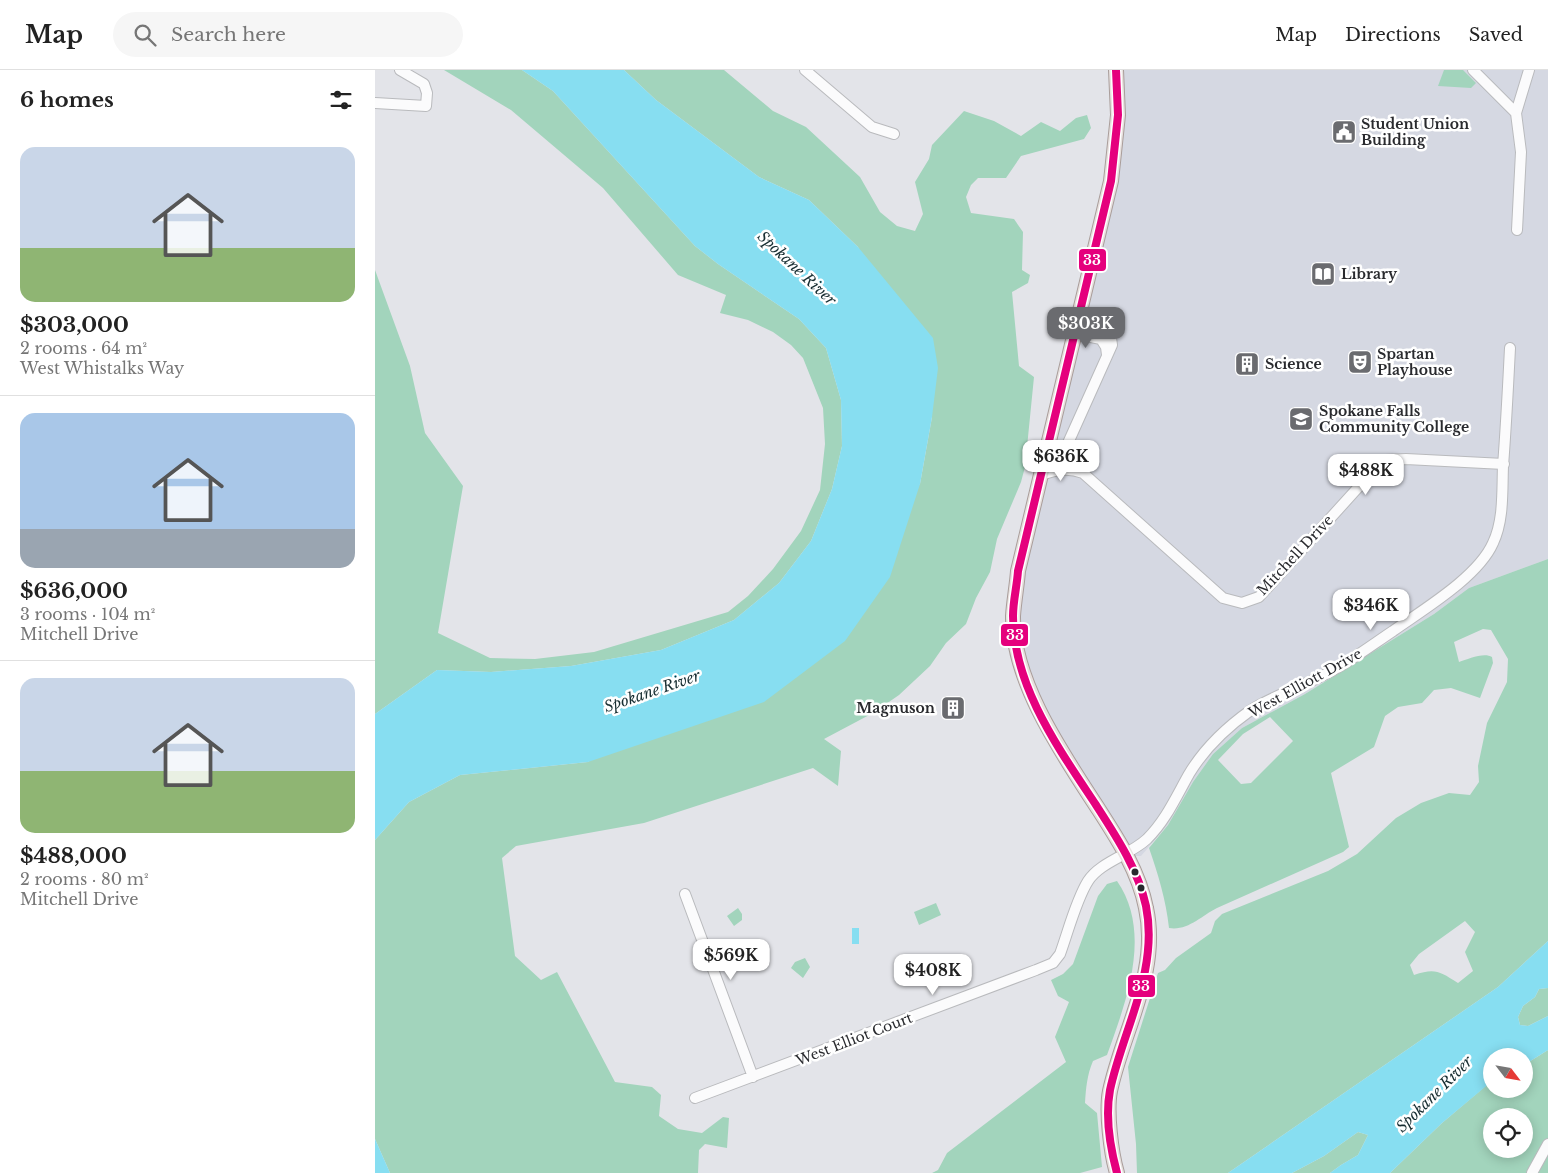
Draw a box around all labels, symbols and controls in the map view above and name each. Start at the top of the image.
search box [113,12,463,57]
text: Map [25,20,83,49]
icon: search [131,21,159,49]
text: Search here [171,23,286,46]
text: Map [1275,24,1317,46]
text: Directions [1345,24,1441,46]
text: Saved [1469,24,1523,46]
icon: filters [327,86,355,114]
text: 6 homes [20,87,114,113]
place label: Student Union Building [1361,115,1469,149]
public building icon: Student Union Building [1331,119,1357,145]
icon: home [143,180,233,270]
water label: Spokane River [754,227,841,310]
line badge: 33 [1078,248,1107,272]
text: 33 [1083,251,1101,269]
library icon: Library [1310,261,1336,287]
place label: Library [1341,265,1398,283]
pin: $303K [1051,306,1121,349]
text: $303,000 [20,312,129,338]
text: $303K [1058,313,1114,333]
text: 2 rooms · 64 m² [20,338,147,358]
place label: Spartan Playhouse [1377,345,1453,379]
theatre icon: Spartan Playhouse [1347,349,1373,375]
building icon: Science [1234,351,1260,377]
place label: Science [1265,355,1322,373]
text: West Whistalks Way [20,358,184,378]
place label: Spokane Falls Community College [1319,402,1469,436]
school or university icon: Spokane Falls Community College [1288,406,1314,432]
pin: $636K [1026,440,1096,482]
icon: home [143,445,233,535]
text: $636K [1033,446,1089,466]
pin: $488K [1331,454,1401,496]
text: $488K [1339,460,1393,480]
street label: Mitchell Drive [1253,511,1337,599]
text: $636,000 [20,578,128,604]
pin: $346K [1336,588,1406,631]
text: $346K [1343,595,1399,615]
text: 3 rooms · 104 m² [20,604,155,624]
line badge: 33 [1000,623,1029,647]
text: Mitchell Drive [20,624,138,644]
text: 33 [1006,626,1024,644]
street label: West Elliott Drive [1244,644,1365,722]
water label: Spokane River [601,665,704,716]
building icon: Magnuson [940,695,966,721]
place label: Magnuson [856,699,935,717]
icon: home [143,710,233,800]
text: $488,000 [20,843,127,869]
unlabelled marker [1130,867,1140,877]
text: 2 rooms · 80 m² [20,869,148,889]
unlabelled marker [1136,883,1146,893]
text: Mitchell Drive [20,889,138,909]
pin: $569K [696,938,766,981]
text: $569K [704,945,758,965]
pin: $408K [898,954,968,996]
text: $408K [905,960,961,980]
line badge: 33 [1127,974,1156,998]
text: 33 [1132,977,1150,995]
street label: West Elliot Court [792,1008,915,1070]
north arrow [1483,1048,1533,1098]
map controls [1483,1048,1533,1158]
water label: Spokane River [1392,1051,1477,1136]
button: locate [1483,1108,1533,1158]

